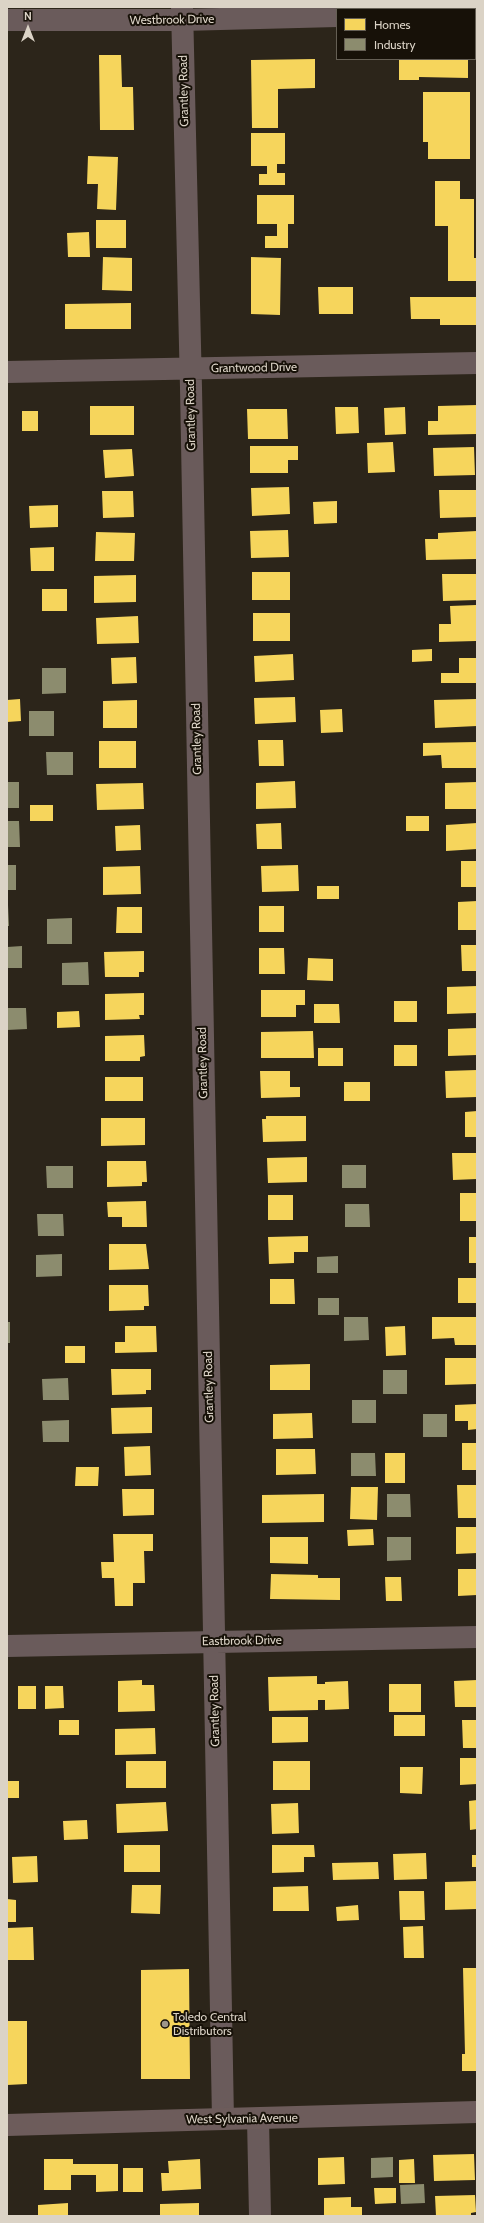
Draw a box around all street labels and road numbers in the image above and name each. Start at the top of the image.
street label: Westbrook Drive [130,12,214,28]
street label: Grantley Road [176,55,192,127]
street label: Grantwood Drive [211,360,297,376]
street label: Grantley Road [183,379,199,451]
street label: Grantley Road [189,703,205,775]
street label: Grantley Road [195,1027,211,1099]
street label: Grantley Road [201,1351,217,1423]
street label: Eastbrook Drive [202,1633,282,1649]
street label: Grantley Road [207,1675,223,1747]
street label: West Sylvania Avenue [186,2111,298,2127]

